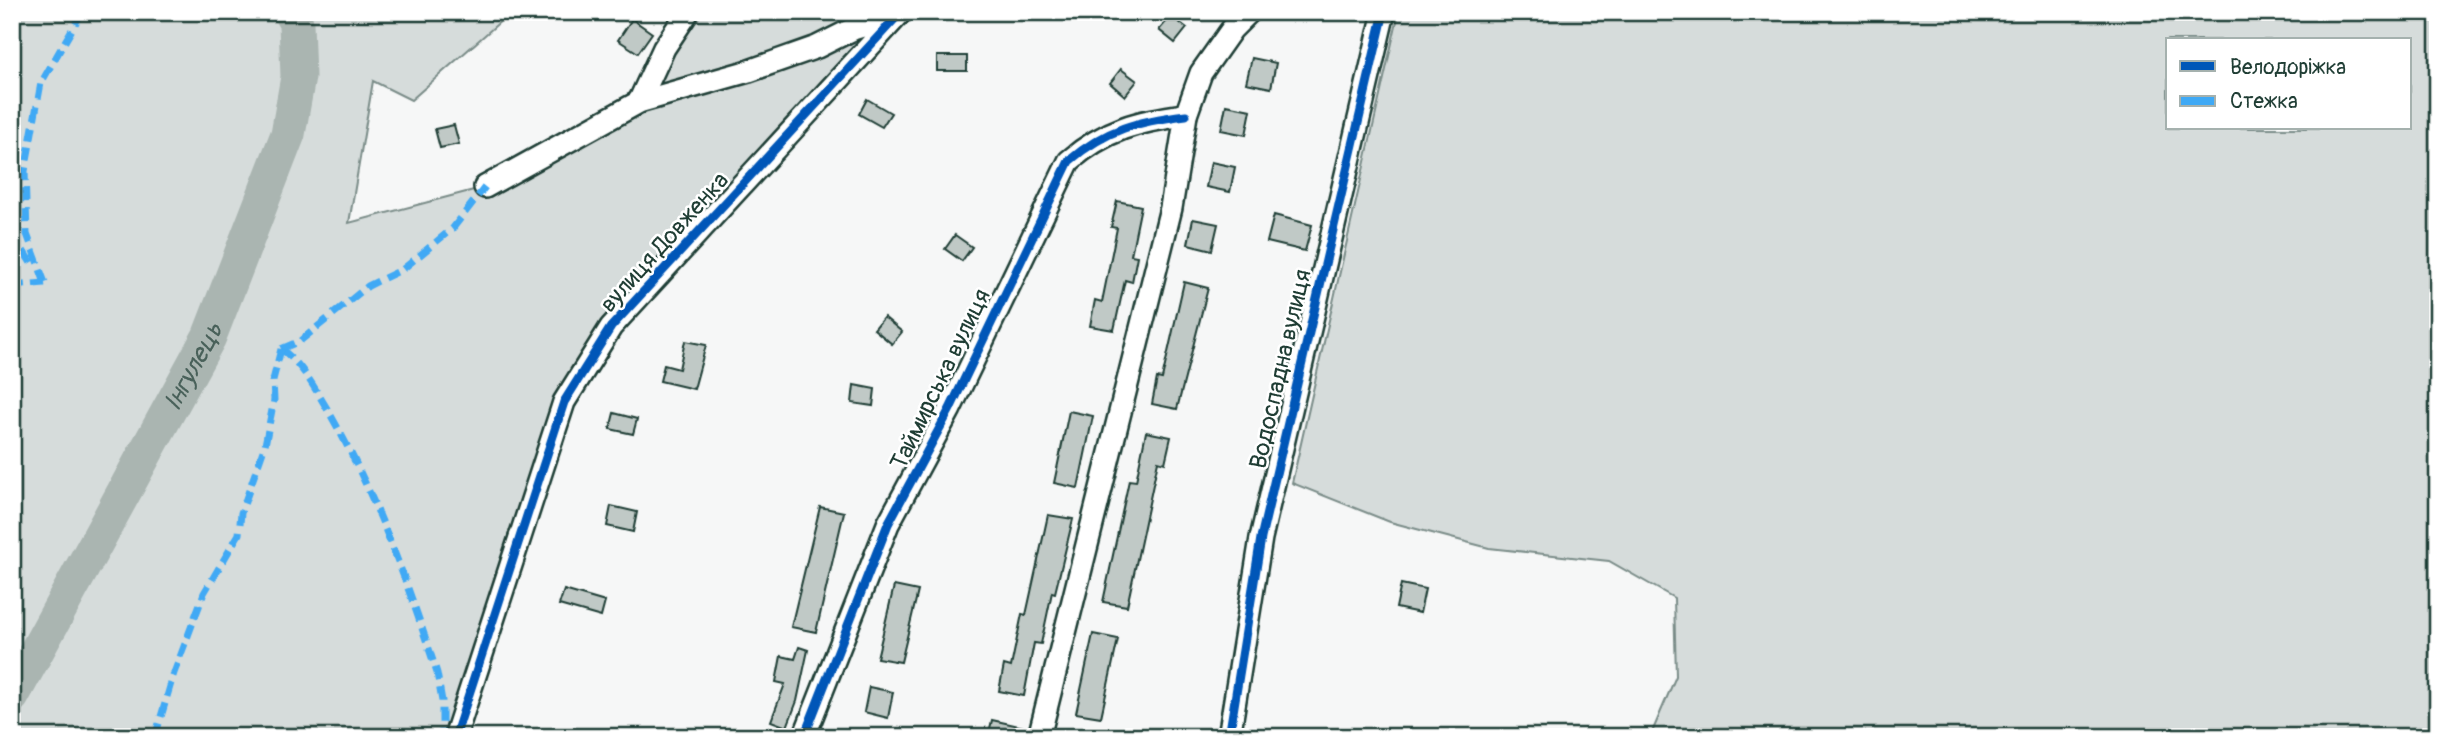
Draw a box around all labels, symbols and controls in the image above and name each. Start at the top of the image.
legend [2166,38,2412,130]
text: Велодоріжка [2230,54,2346,81]
text: Стежка [2230,88,2298,115]
street label: вулиця Довженка [594,166,735,318]
street label: Водоспадна вулиця [1243,267,1318,472]
street label: Таймирська вулиця [884,284,997,474]
water label: Інгулець [157,318,230,416]

